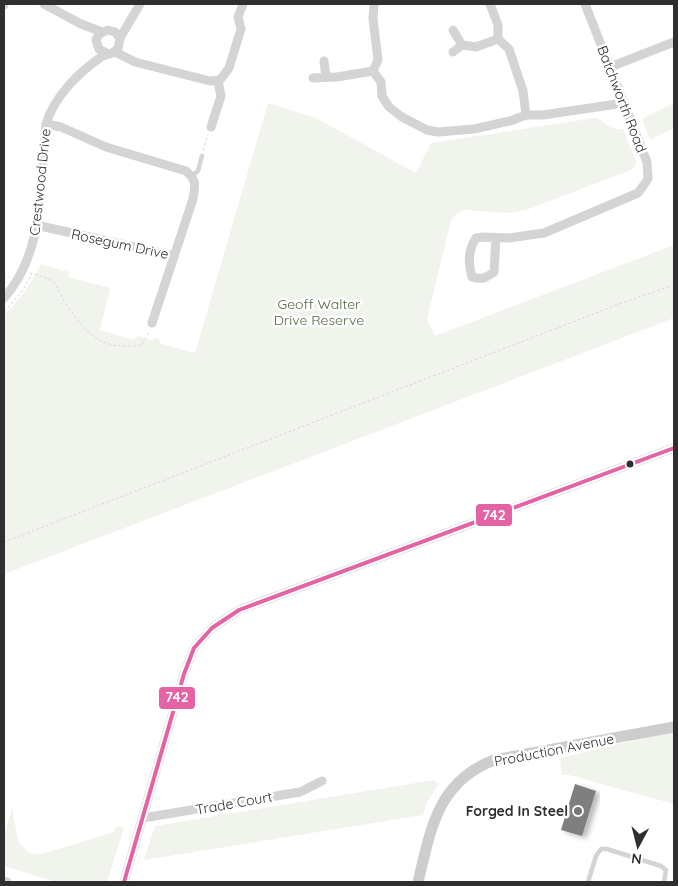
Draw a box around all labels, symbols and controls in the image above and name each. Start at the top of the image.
street label: Batchworth Road [593,43,651,155]
street label: Crestwood Drive [25,128,55,236]
street label: Rosegum Drive [70,225,170,263]
park label: Geoff Walter Drive Reserve [274,295,364,329]
unlabelled marker [625,459,635,469]
line badge: 742 [475,503,513,527]
text: 742 [482,506,506,524]
line badge: 742 [158,686,196,710]
text: 742 [165,688,189,706]
street label: Production Avenue [492,730,616,770]
street label: Trade Court [194,787,274,819]
place label: Forged In Steel [466,802,568,820]
marker: Forged In Steel [572,805,584,817]
north arrow [613,821,663,871]
text: N [630,849,643,868]

